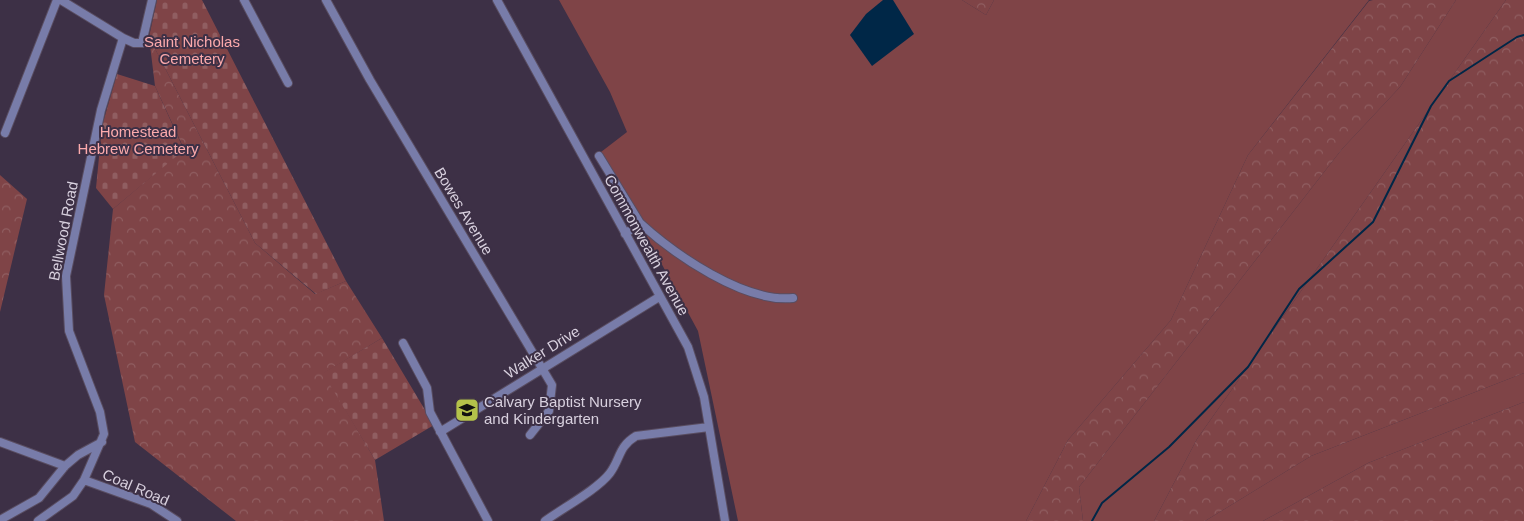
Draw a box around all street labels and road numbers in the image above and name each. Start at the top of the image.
street label: Bowes Avenue [431,164,497,258]
street label: Commonwealth Avenue [601,172,693,318]
street label: Bellwood Road [45,180,81,282]
street label: Walker Drive [501,322,583,382]
street label: Coal Road [100,465,172,509]

